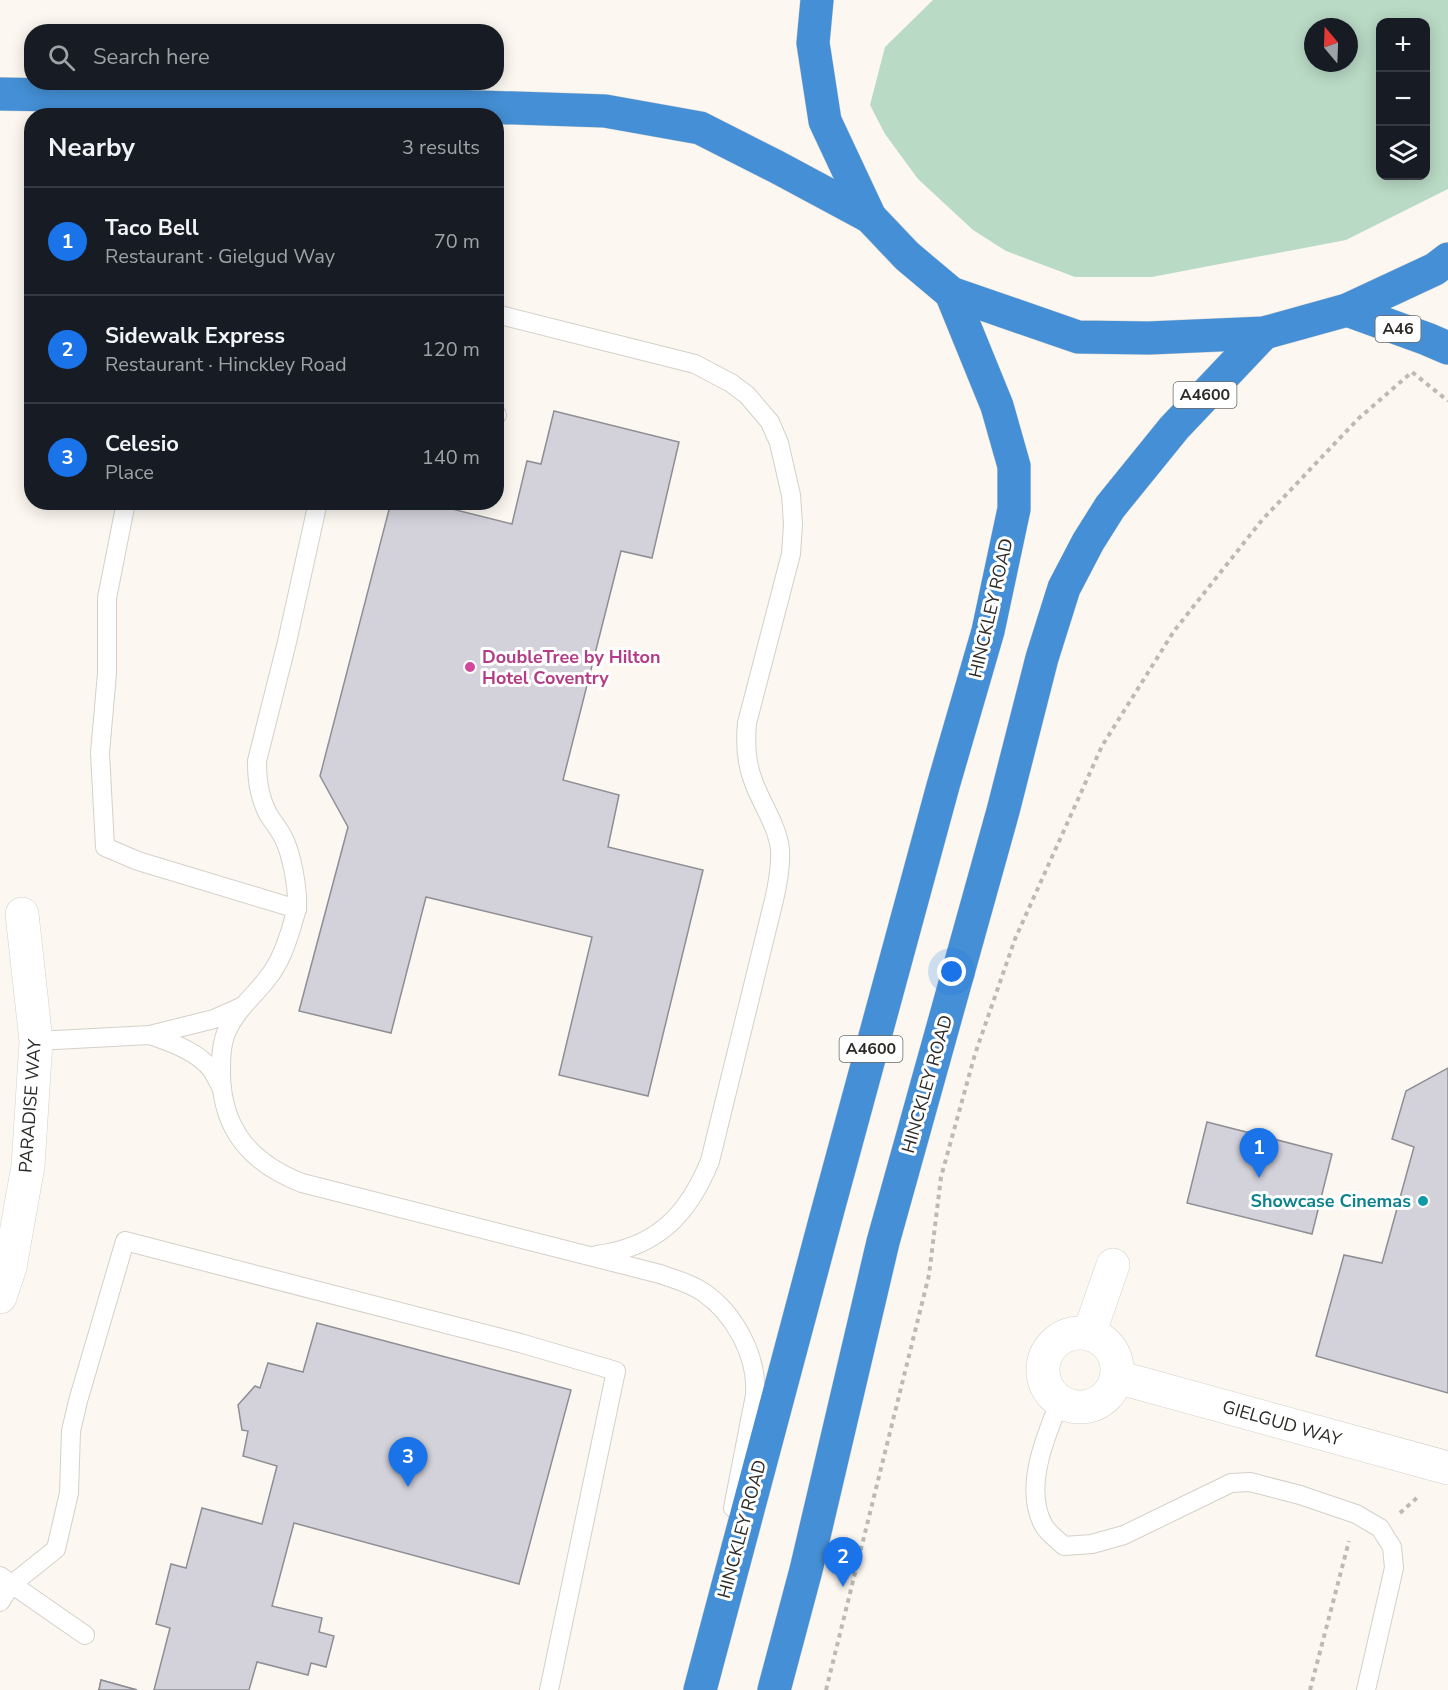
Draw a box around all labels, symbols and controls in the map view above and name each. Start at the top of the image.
north arrow [1304,18,1358,72]
map controls [1376,18,1430,180]
button: + [1376,18,1430,72]
search box [24,24,504,90]
icon: search [45,41,78,74]
text: Search here [93,42,210,72]
button: − [1376,72,1430,126]
button: layers [1376,126,1430,180]
text: Nearby [48,130,135,165]
text: 3 results [402,134,480,161]
text: Taco Bell [105,213,199,243]
text: 1 [62,228,74,255]
text: 70 m [434,228,480,255]
text: Restaurant · Gielgud Way [105,243,335,270]
road number: A46 [1376,316,1420,342]
text: Sidewalk Express [105,321,285,351]
text: 2 [62,336,74,363]
text: 120 m [422,336,480,363]
text: Restaurant · Hinckley Road [105,351,347,378]
road number: A4600 [1174,382,1236,408]
text: Celesio [105,429,179,459]
text: 3 [62,444,74,471]
text: 140 m [422,444,480,471]
text: Place [105,459,154,486]
street label: HINCKLEY ROAD [963,536,1019,680]
place label: DoubleTree by Hilton Hotel Coventry [482,645,660,690]
marker: DoubleTree by Hilton Hotel Coventry [463,660,477,674]
your location [937,957,966,986]
street label: HINCKLEY ROAD [896,1012,958,1156]
road number: A4600 [840,1036,902,1062]
street label: PARADISE WAY [13,1038,47,1174]
pin: 1 [1240,1128,1278,1178]
place label: Showcase Cinemas [1251,1189,1411,1213]
marker: Showcase Cinemas [1416,1194,1430,1208]
street label: GIELGUD WAY [1220,1395,1345,1452]
pin: 3 [388,1438,428,1487]
street label: HINCKLEY ROAD [712,1457,772,1601]
pin: 2 [824,1538,862,1587]

